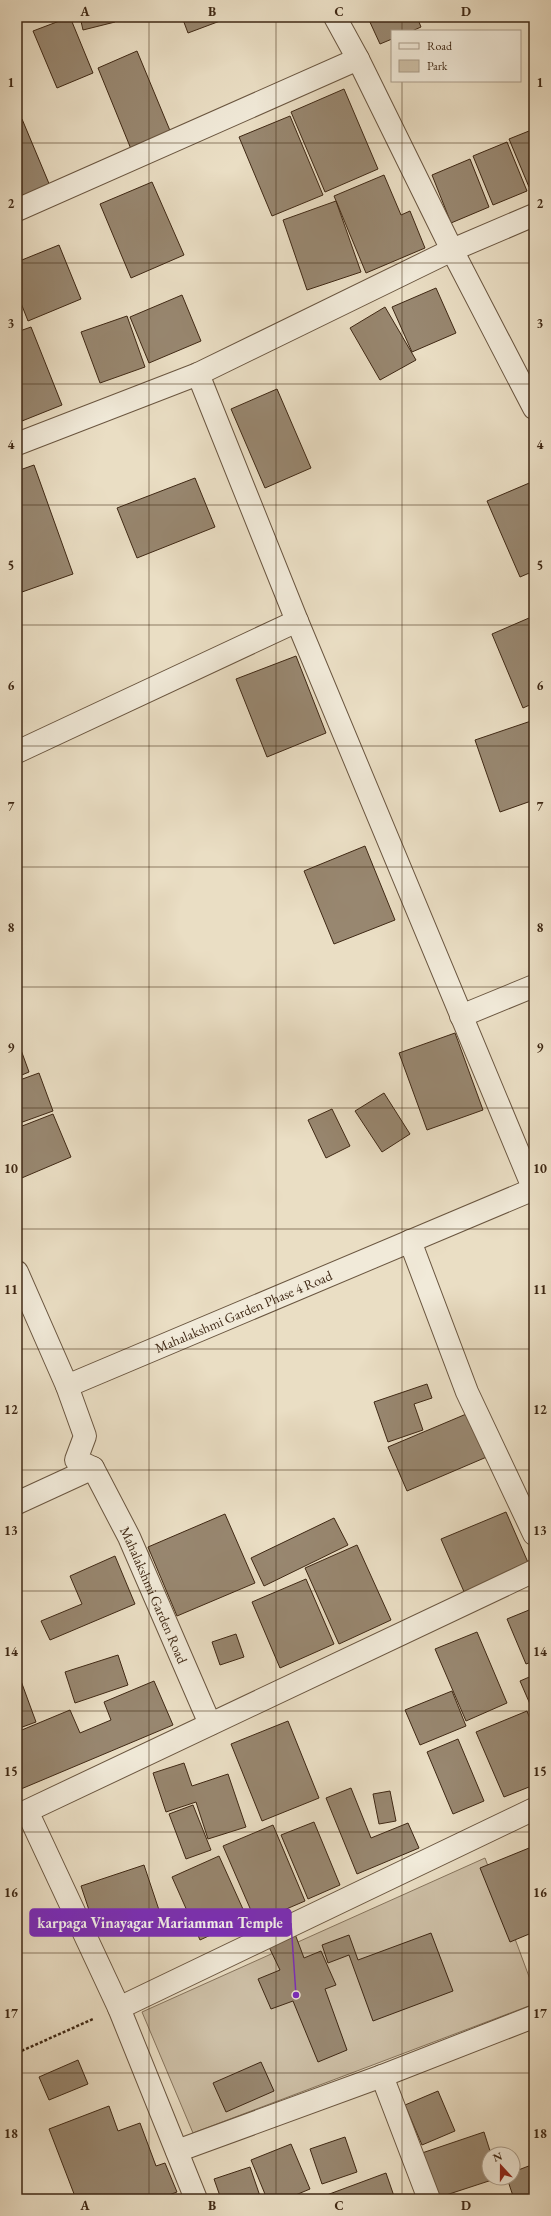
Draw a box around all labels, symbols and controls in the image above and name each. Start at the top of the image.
text: A [79,3,90,20]
text: B [208,3,216,20]
text: C [334,3,344,20]
text: D [461,3,471,20]
legend [391,30,521,82]
text: Road [427,38,453,54]
text: Park [427,58,448,74]
text: 1 [8,74,15,91]
text: 1 [537,74,544,91]
text: 2 [8,195,15,212]
text: 2 [537,195,544,212]
text: 3 [8,315,15,332]
text: 3 [537,315,544,332]
text: 4 [8,436,15,453]
text: 4 [537,436,544,453]
text: 5 [8,557,14,574]
text: 5 [537,557,543,574]
text: 6 [8,677,15,694]
text: 6 [537,677,544,694]
text: 7 [8,798,15,815]
text: 7 [537,798,544,815]
text: 8 [8,919,15,936]
text: 8 [537,919,544,936]
text: 9 [8,1039,15,1056]
text: 9 [537,1039,544,1056]
text: 10 [4,1160,18,1177]
text: 10 [533,1160,547,1177]
street label: Mahalakshmi Garden Phase 4 Road [152,1266,336,1357]
text: 11 [4,1281,18,1298]
text: 11 [533,1281,547,1298]
text: 12 [4,1401,18,1418]
text: 12 [533,1401,547,1418]
text: 13 [4,1522,18,1539]
text: 13 [533,1522,547,1539]
street label: Mahalakshmi Garden Road [116,1523,192,1667]
text: 14 [4,1643,18,1660]
text: 14 [533,1643,547,1660]
text: 15 [4,1763,18,1780]
text: 15 [533,1763,547,1780]
text: 16 [4,1884,18,1901]
text: 16 [533,1884,547,1901]
callout: karpaga Vinayagar Mariamman Temple [30,1909,291,1936]
text: karpaga Vinayagar Mariamman Temple [37,1913,283,1932]
text: 17 [4,2005,18,2022]
text: 17 [533,2005,547,2022]
text: 18 [4,2125,18,2142]
text: 18 [533,2125,547,2142]
north arrow [481,2146,521,2186]
text: N [491,2148,504,2165]
text: A [79,2197,90,2214]
text: B [208,2197,216,2214]
text: C [334,2197,344,2214]
text: D [461,2197,471,2214]

